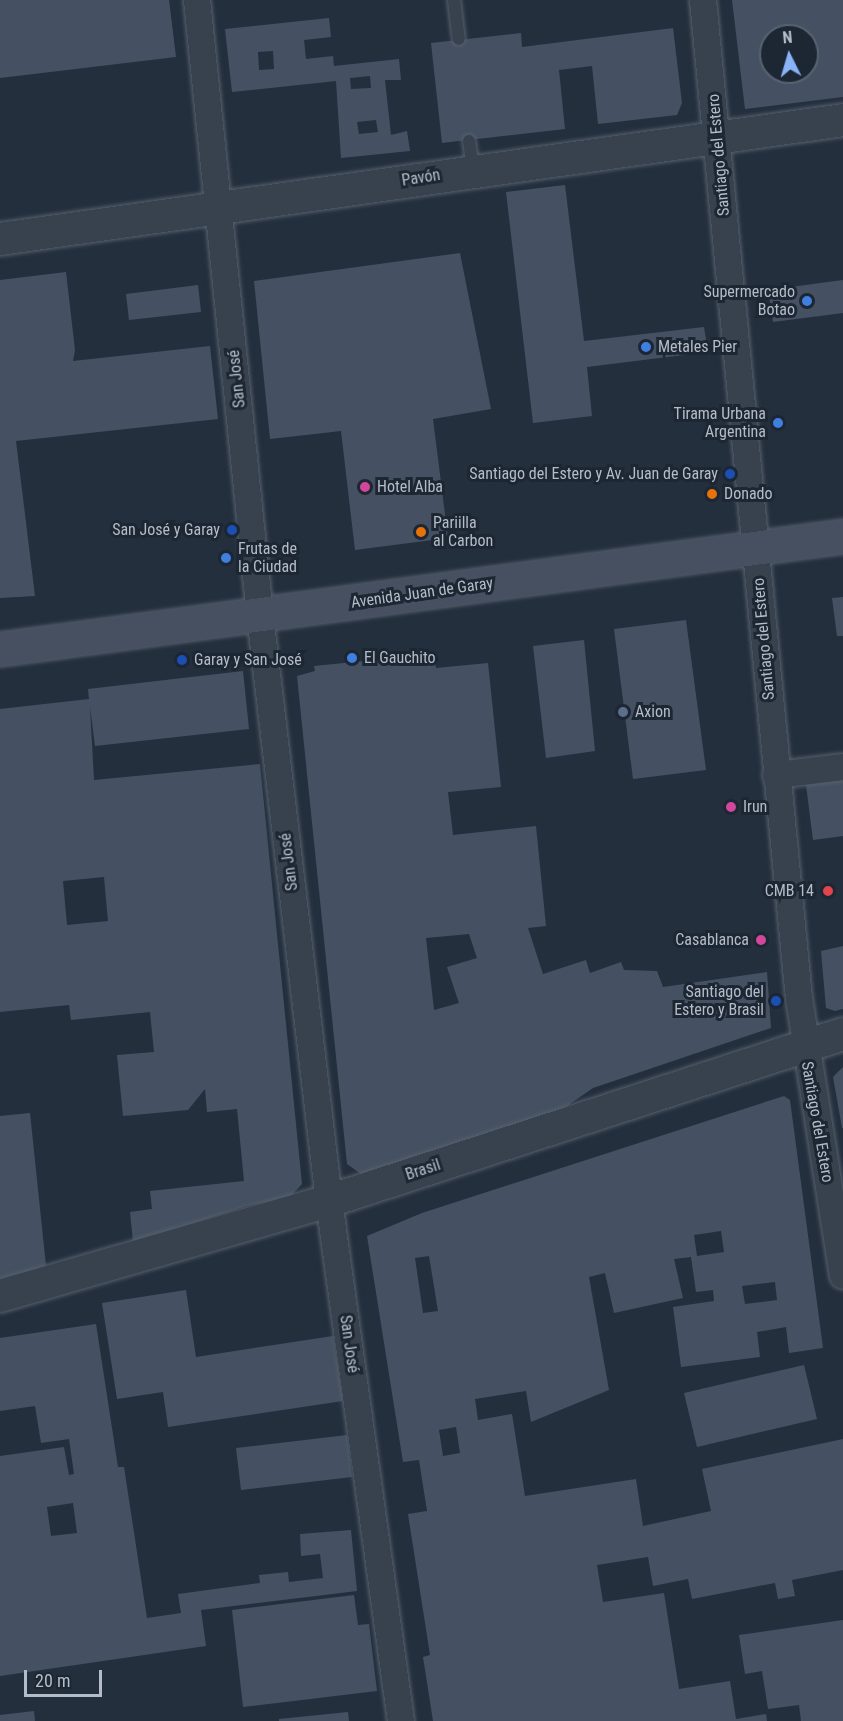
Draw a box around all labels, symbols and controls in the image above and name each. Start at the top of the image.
north arrow [759,24,819,84]
text: N [782,28,793,47]
street label: Santiago del Estero [704,93,734,217]
street label: Pavón [400,165,442,191]
place label: Supermercado Botao [703,282,795,320]
marker: Supermercado Botao [800,294,814,308]
place label: Metales Pier [658,337,737,357]
marker: Metales Pier [639,340,653,354]
street label: San José [224,349,250,409]
place label: Tirama Urbana Argentina [674,404,766,442]
marker: Tirama Urbana Argentina [771,416,785,430]
place label: Santiago del Estero y Av. Juan de Garay [469,464,718,484]
marker: Santiago del Estero y Av. Juan de Garay [723,467,737,481]
place label: Hotel Alba [377,477,443,497]
marker: Hotel Alba [358,480,372,494]
place label: Donado [724,484,773,504]
marker: Donado [705,487,719,501]
place label: Pariilla al Carbon [433,513,493,551]
place label: San José y Garay [112,520,220,540]
marker: San José y Garay [225,523,239,537]
marker: Pariilla al Carbon [414,525,428,539]
place label: Frutas de la Ciudad [238,539,297,577]
marker: Frutas de la Ciudad [219,551,233,565]
street label: Avenida Juan de Garay [350,574,494,612]
street label: Santiago del Estero [749,577,779,701]
place label: El Gauchito [364,648,436,668]
place label: Garay y San José [194,650,302,670]
marker: El Gauchito [345,651,359,665]
marker: Garay y San José [175,653,189,667]
place label: Axion [635,702,671,722]
marker: Axion [616,705,630,719]
place label: Irun [743,797,767,817]
marker: Irun [724,800,738,814]
street label: San José [276,832,302,892]
place label: CMB 14 [765,881,814,901]
marker: CMB 14 [819,882,837,900]
place label: Casablanca [675,930,749,950]
marker: Casablanca [754,933,768,947]
place label: Santiago del Estero y Brasil [674,982,764,1020]
marker: Santiago del Estero y Brasil [769,994,783,1008]
street label: Santiago del Estero [797,1060,837,1184]
street label: Brasil [403,1155,443,1185]
street label: San José [335,1314,363,1374]
scale bar [27,1658,105,1696]
text: 20 m [35,1670,70,1691]

